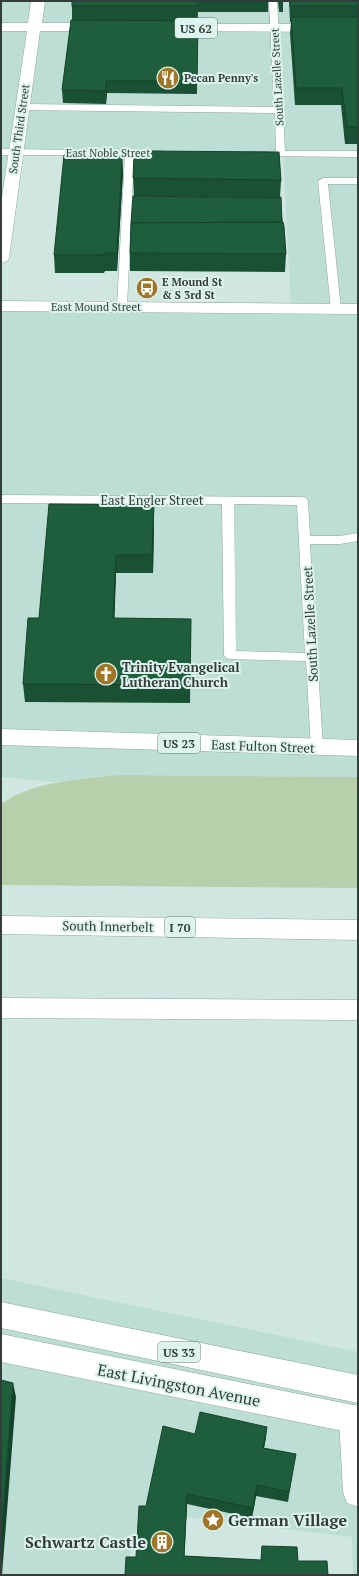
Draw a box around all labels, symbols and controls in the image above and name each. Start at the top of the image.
road number: US 62 [175,18,217,38]
street label: South Lazelle Street [267,28,287,126]
restaurant icon: Pecan Penny's [155,65,181,91]
place label: Pecan Penny's [184,71,258,85]
street label: South Third Street [6,83,32,175]
street label: East Noble Street [66,146,150,160]
bus stop icon: E Mound St & S 3rd St [134,275,160,301]
place label: E Mound St & S 3rd St [162,275,223,302]
street label: East Mound Street [51,300,141,314]
street label: East Engler Street [100,491,204,509]
street label: South Lazelle Street [298,566,322,682]
place label: Trinity Evangelical Lutheran Church [122,658,240,691]
church icon: Trinity Evangelical Lutheran Church [93,661,119,687]
road number: US 23 [158,733,200,753]
street label: East Fulton Street [211,735,315,757]
street label: South Innerbelt [62,916,154,936]
road number: I 70 [165,917,195,937]
road number: US 33 [158,1342,200,1362]
street label: East Livingston Avenue [96,1358,262,1412]
place icon: German Village [200,1507,226,1533]
place label: German Village [228,1509,348,1531]
building icon: Schwartz Castle [149,1529,175,1555]
place label: Schwartz Castle [25,1531,146,1553]

